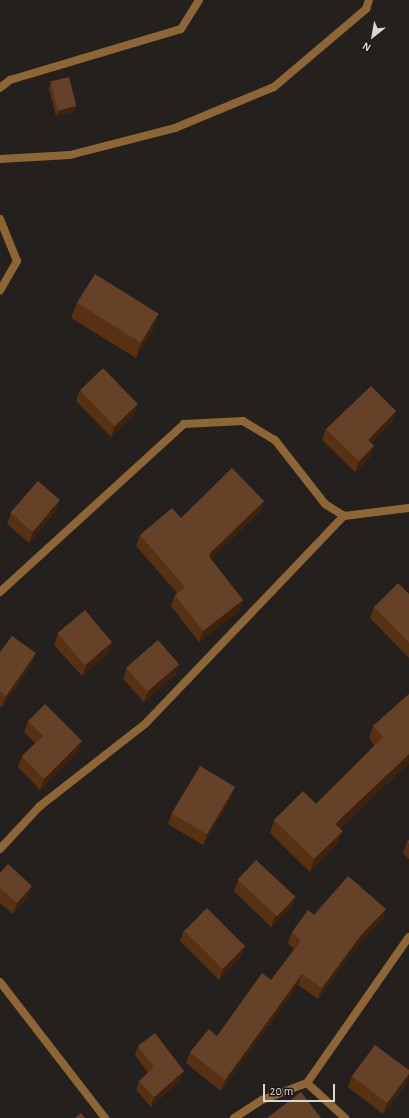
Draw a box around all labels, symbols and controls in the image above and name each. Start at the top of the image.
north arrow [353,16,393,56]
text: N [360,40,373,53]
scale bar [265,1076,337,1102]
text: 20 m [270,1085,293,1097]

